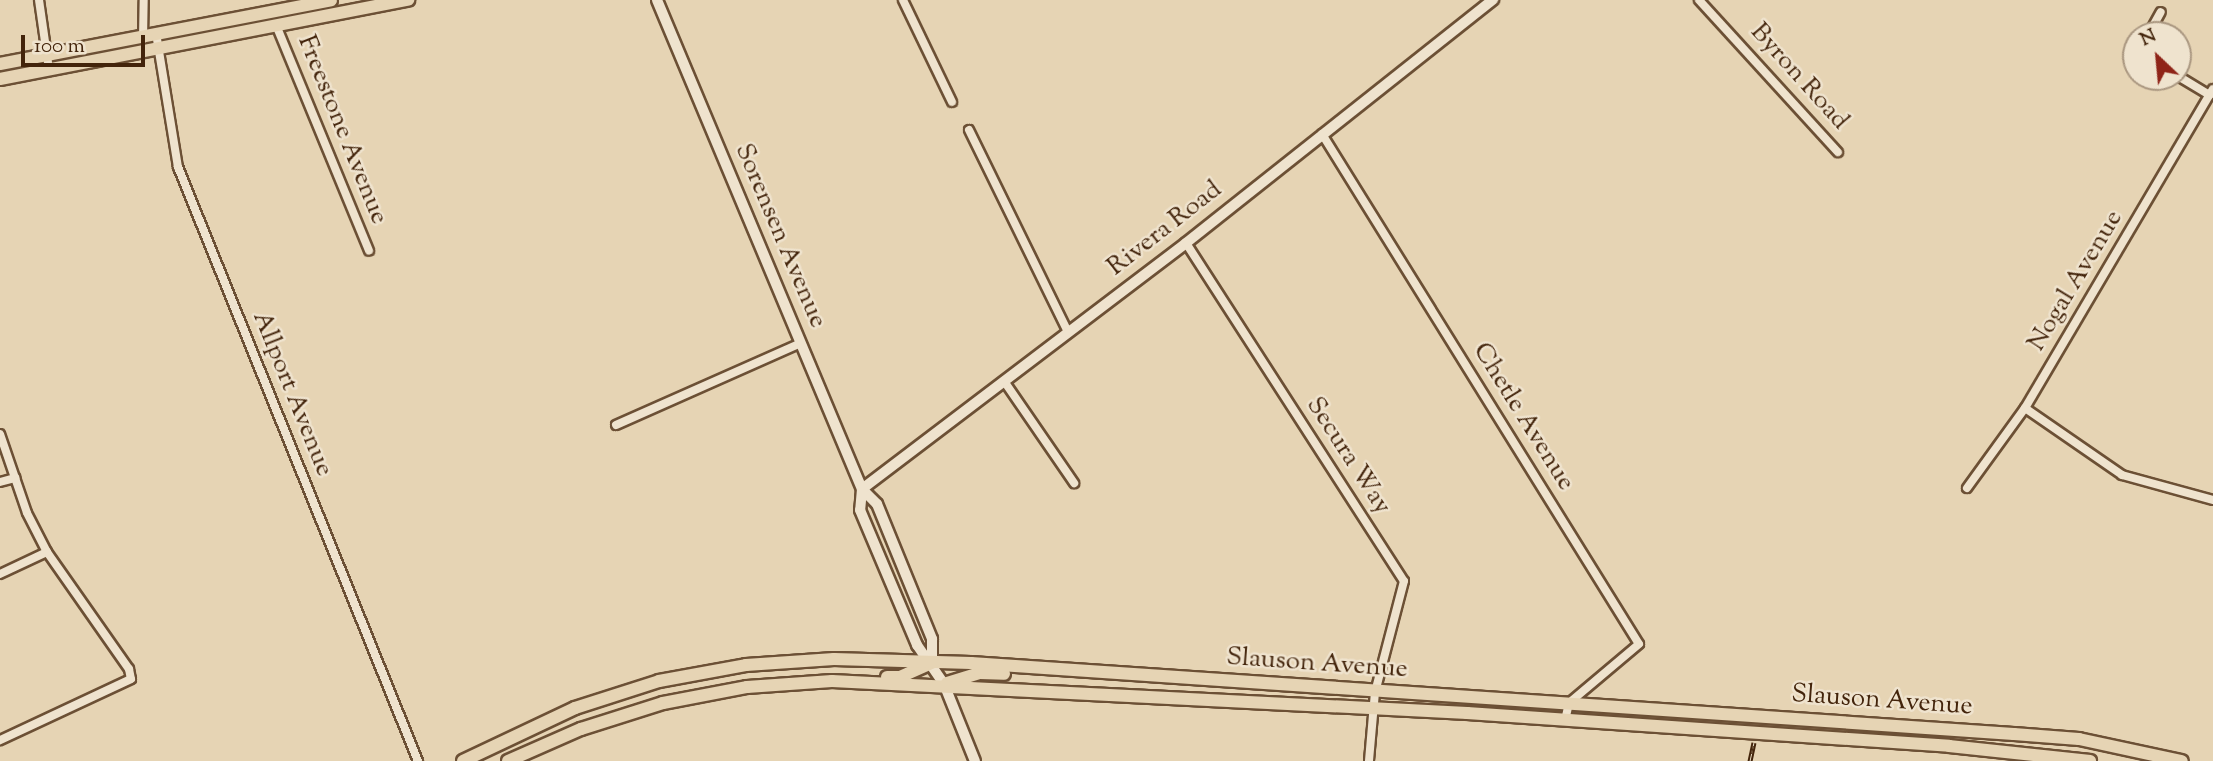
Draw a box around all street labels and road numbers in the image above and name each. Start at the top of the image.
street label: Byron Road [1743,17,1855,137]
street label: Freestone Avenue [290,31,394,229]
street label: Sorensen Avenue [727,139,833,333]
street label: Rivera Road [1102,175,1228,283]
street label: Nogal Avenue [2022,205,2130,357]
street label: Allport Avenue [245,307,339,481]
street label: Chetle Avenue [1465,337,1581,497]
street label: Secura Way [1299,392,1397,520]
street label: Slauson Avenue [1225,642,1409,686]
street label: Slauson Avenue [1790,679,1974,723]

